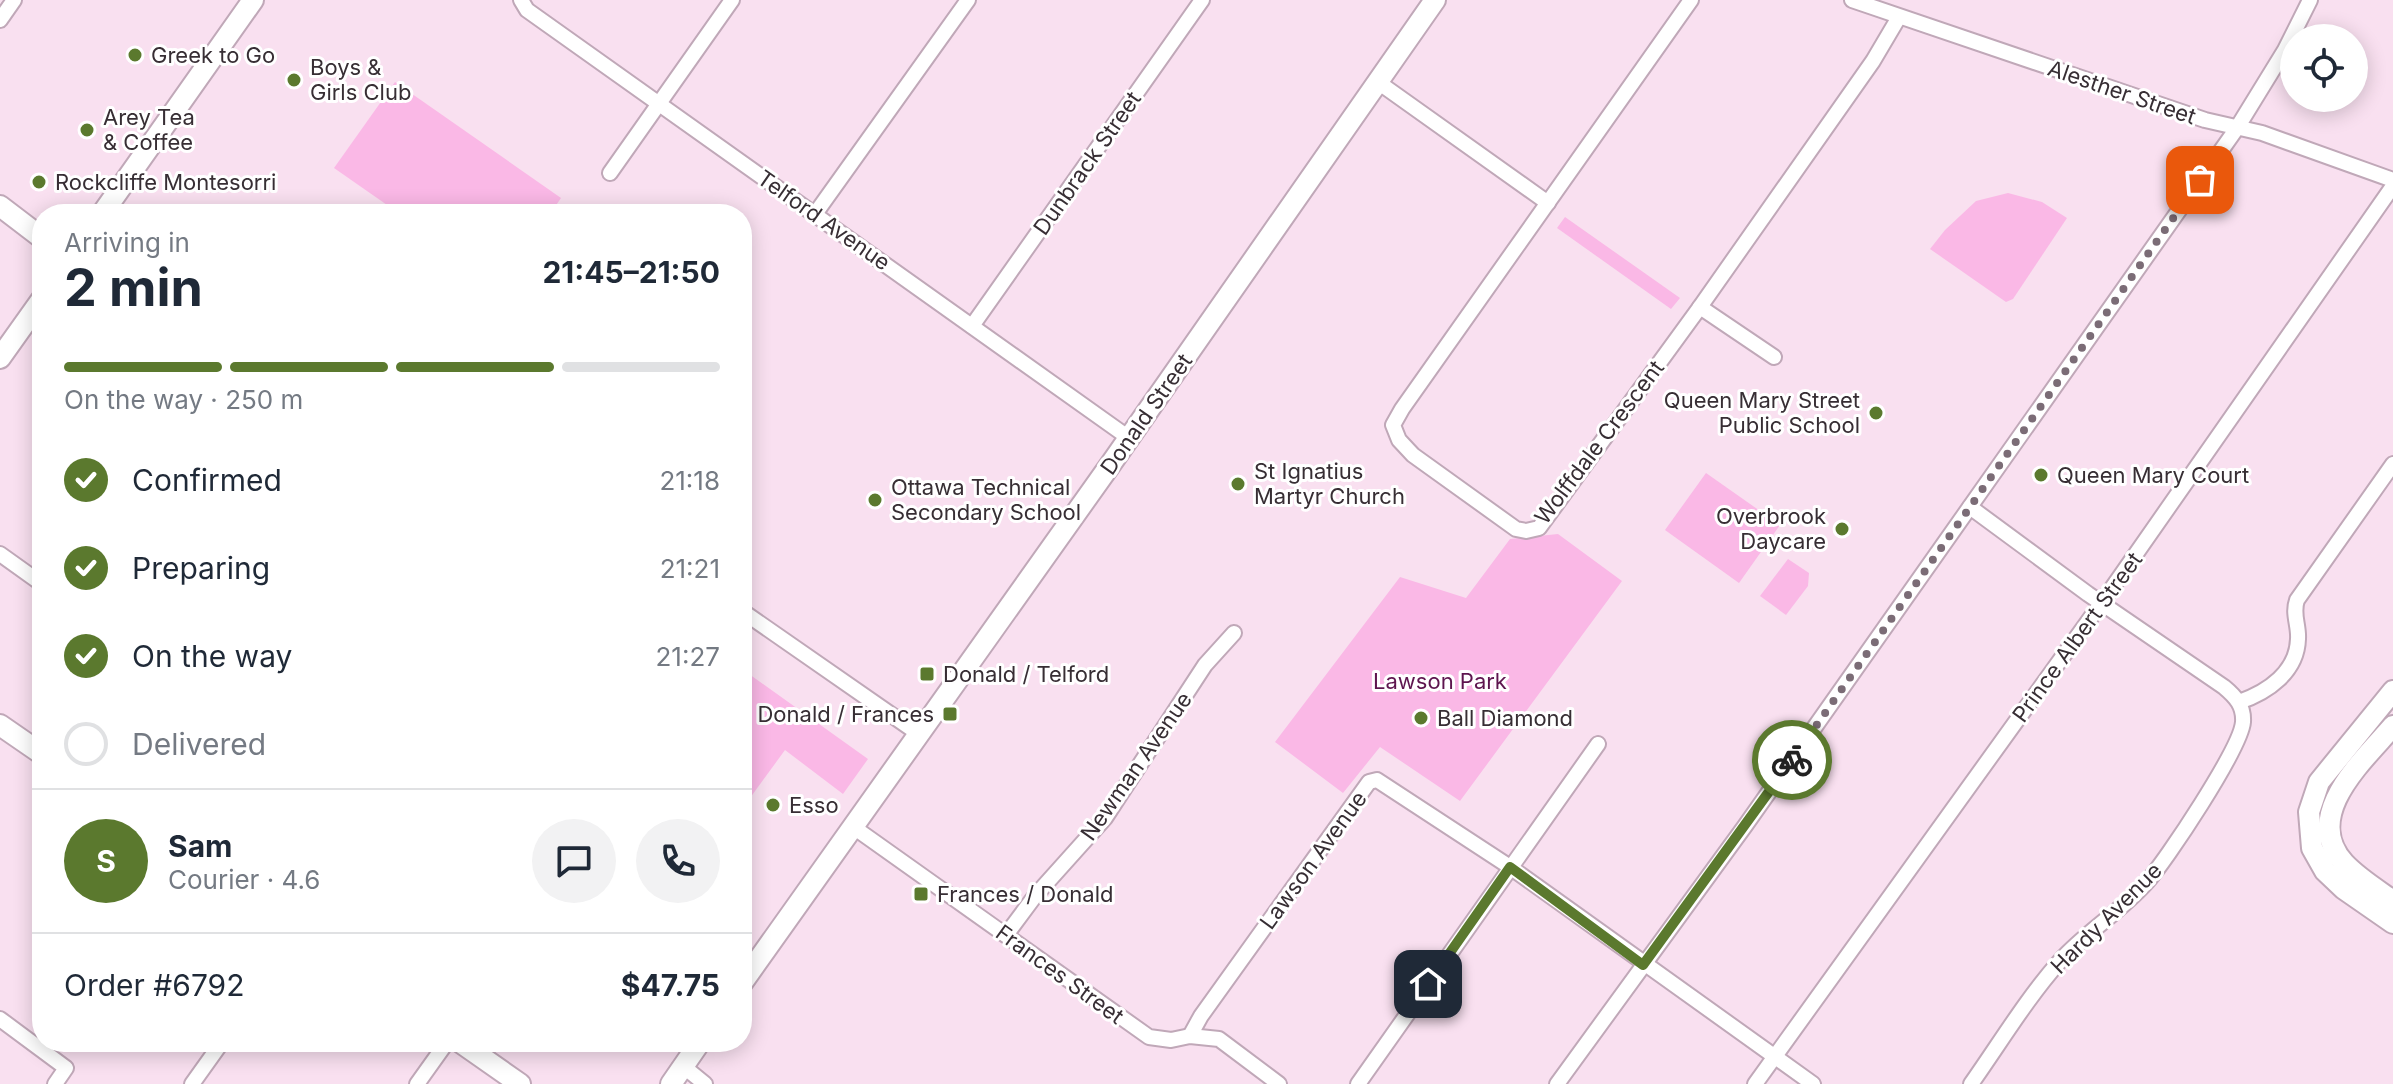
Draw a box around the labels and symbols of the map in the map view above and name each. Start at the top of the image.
place label: Greek to Go [151,42,275,68]
marker: Greek to Go [126,46,144,64]
place label: Boys & Girls Club [310,54,411,105]
street label: Alesther Street [2045,55,2199,129]
marker: Boys & Girls Club [285,71,303,89]
street label: Dunbrack Street [1028,86,1146,240]
place label: Arey Tea & Coffee [103,104,195,155]
marker: Arey Tea & Coffee [78,121,96,139]
pin [2166,146,2234,214]
street label: Telford Avenue [753,165,895,275]
place label: Rockcliffe Montesorri [55,169,276,195]
marker: Rockcliffe Montesorri [30,173,48,191]
street label: Donald Street [1095,349,1197,479]
street label: Wolffdale Crescent [1529,355,1669,529]
place label: Queen Mary Street Public School [1664,387,1860,438]
marker: Queen Mary Street Public School [1867,404,1885,422]
place label: St Ignatius Martyr Church [1254,458,1405,509]
place label: Queen Mary Court [2057,462,2249,488]
marker: Queen Mary Court [2032,466,2050,484]
place label: Ottawa Technical Secondary School [891,474,1081,525]
marker: St Ignatius Martyr Church [1229,475,1247,493]
marker: Ottawa Technical Secondary School [866,491,884,509]
place label: Overbrook Daycare [1716,503,1826,554]
marker: Overbrook Daycare [1833,520,1851,538]
street label: Prince Albert Street [2007,547,2147,727]
place label: Donald / Telford [943,661,1109,687]
marker: Donald / Telford [918,665,936,683]
park label: Lawson Park [1373,668,1507,694]
street label: Newman Avenue [1075,687,1197,845]
place label: Donald / Frances [757,701,934,727]
marker: Donald / Frances [941,705,959,723]
place label: Ball Diamond [1437,705,1573,731]
marker: Ball Diamond [1412,709,1430,727]
courier [1752,720,1832,800]
street label: Lawson Avenue [1254,786,1372,934]
place label: Esso [789,792,839,818]
marker: Esso [764,796,782,814]
street label: Hardy Avenue [2045,857,2167,979]
place label: Frances / Donald [937,881,1114,907]
marker: Frances / Donald [912,885,930,903]
street label: Frances Street [991,919,1129,1029]
pin [1394,950,1462,1018]

